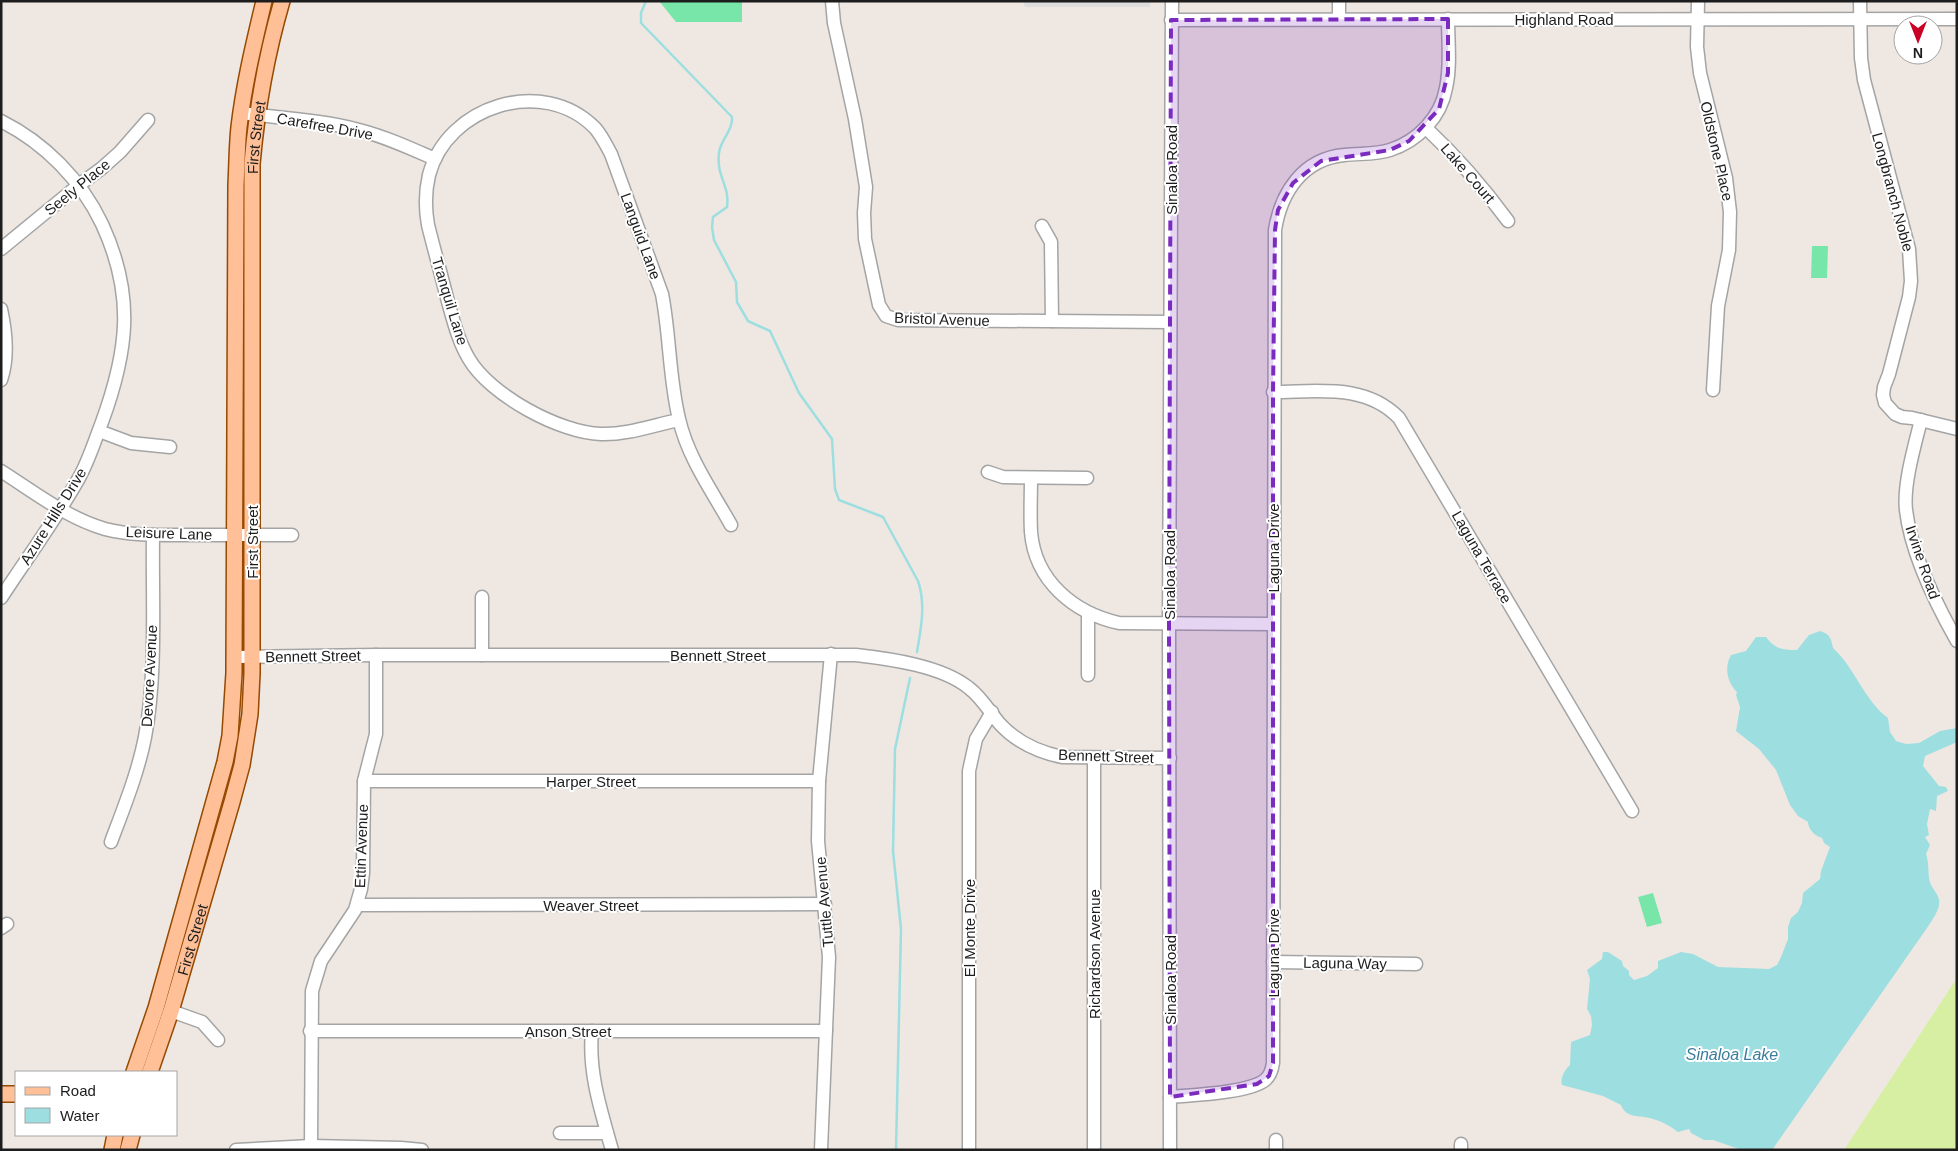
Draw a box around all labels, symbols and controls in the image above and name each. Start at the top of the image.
street label: Highland Road [1514,11,1614,28]
north arrow [1893,15,1943,65]
text: N [1913,45,1923,61]
street label: First Street [243,99,268,174]
street label: Oldstone Place [1697,100,1737,202]
street label: Carefree Drive [275,109,375,143]
street label: Sinaloa Road [1163,125,1180,215]
street label: Longbranch Noble [1869,131,1917,253]
street label: Lake Court [1438,140,1499,207]
street label: Seely Place [41,155,113,219]
street label: Languid Lane [617,190,665,282]
street label: Tranquil Lane [429,255,471,347]
street label: Bristol Avenue [894,309,990,329]
street label: Azure Hills Drive [16,464,90,568]
street label: Laguna Drive [1265,503,1282,593]
street label: First Street [244,505,261,579]
street label: Laguna Terrace [1449,508,1515,606]
street label: Leisure Lane [125,523,213,543]
street label: Irvine Road [1902,523,1944,601]
street label: Sinaloa Road [1161,530,1178,620]
street label: Devore Avenue [138,624,160,728]
street label: Bennett Street [265,647,362,665]
street label: Bennett Street [670,647,767,664]
street label: Bennett Street [1058,746,1155,766]
street label: Harper Street [546,773,637,790]
street label: Ettin Avenue [351,804,371,888]
street label: Tuttle Avenue [812,856,836,948]
street label: El Monte Drive [961,879,978,977]
street label: Richardson Avenue [1086,889,1103,1019]
street label: Weaver Street [543,897,640,914]
street label: First Street [173,901,211,977]
street label: Laguna Drive [1265,908,1282,998]
street label: Sinaloa Road [1162,935,1179,1025]
street label: Laguna Way [1303,954,1387,972]
street label: Anson Street [525,1023,612,1040]
water label: Sinaloa Lake [1686,1046,1778,1063]
legend [15,1071,178,1136]
text: Road [60,1082,96,1099]
text: Water [60,1107,99,1124]

